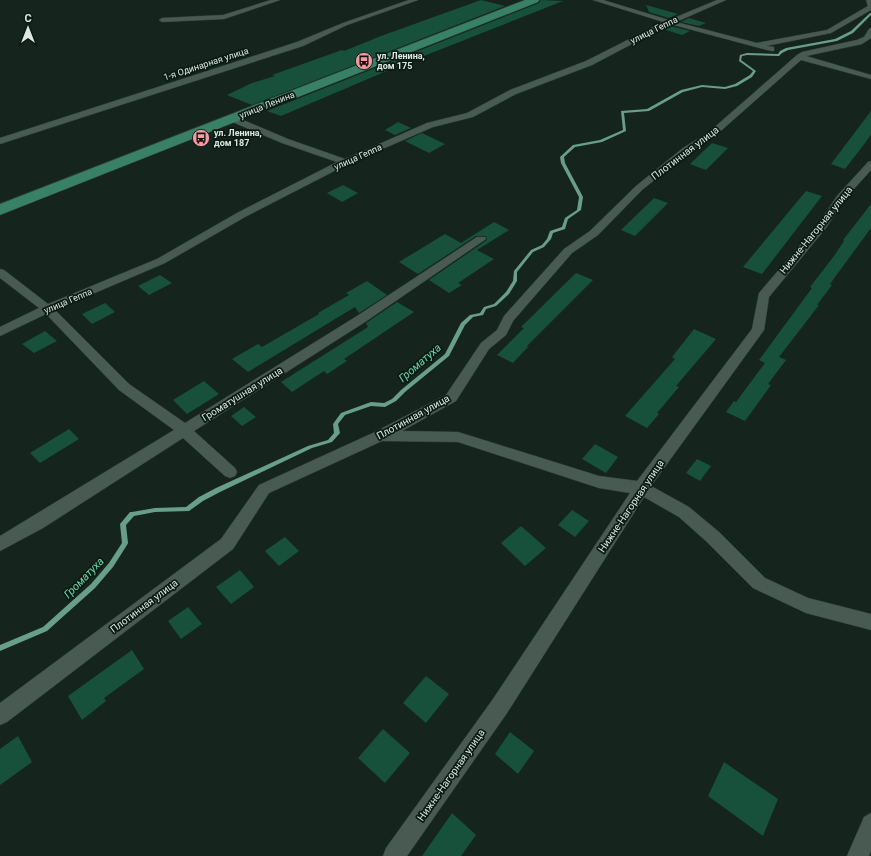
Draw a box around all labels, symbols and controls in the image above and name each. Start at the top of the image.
north arrow [8,8,48,48]
text: С [24,12,32,25]
street label: улица Геппа [629,14,679,46]
street label: 1-я Одинарная улица [162,46,250,82]
bus stop icon: ул. Ленина, дом 175 [354,51,374,71]
place label: ул. Ленина, дом 175 [377,51,425,71]
street label: улица Ленина [238,89,296,121]
street label: Плотинная улица [649,124,721,182]
bus stop icon: ул. Ленина, дом 187 [191,128,211,148]
place label: ул. Ленина, дом 187 [214,128,262,148]
street label: улица Геппа [333,142,383,172]
street label: Нижне-Нагорная улица [777,184,855,276]
street label: улица Геппа [42,286,94,316]
water label: Громатуха [396,341,444,385]
street label: Громатушная улица [200,365,284,423]
street label: Плотинная улица [375,392,451,442]
street label: Нижне-Нагорная улица [596,458,666,554]
water label: Громатуха [61,555,107,601]
street label: Плотинная улица [108,577,180,635]
street label: Нижне-Нагорная улица [415,727,487,823]

